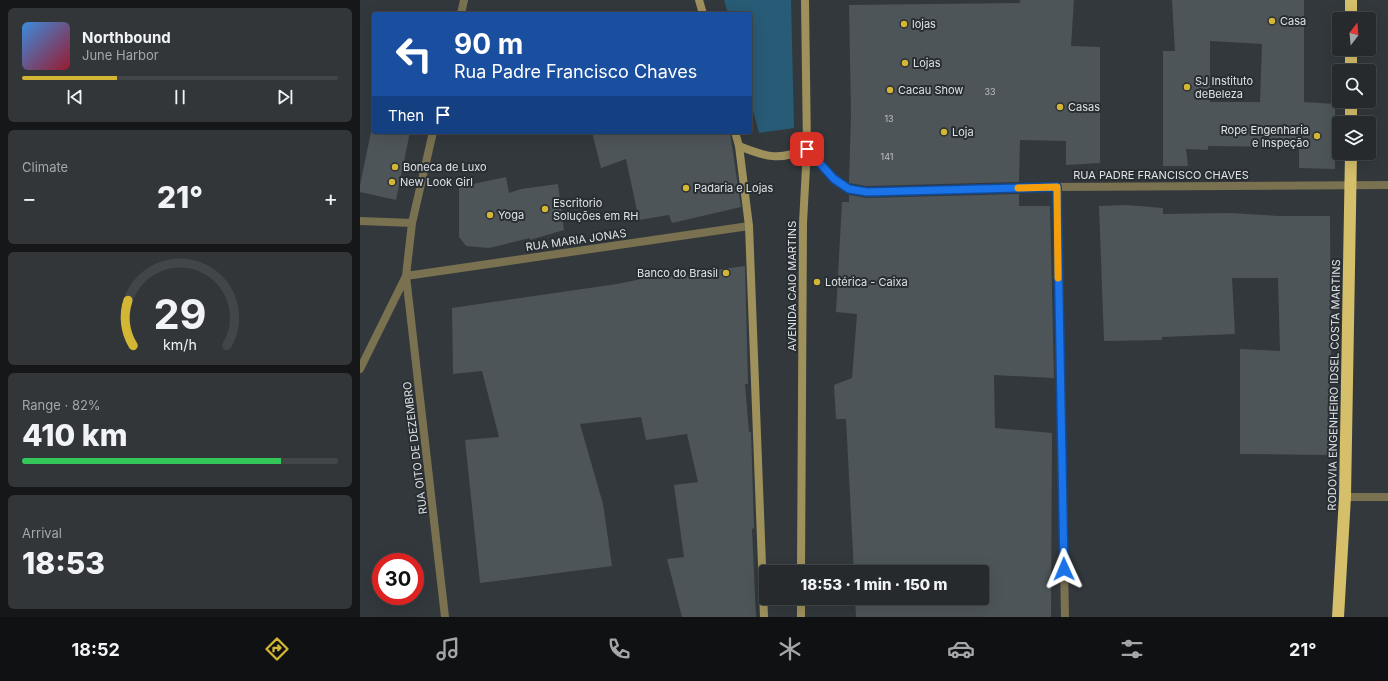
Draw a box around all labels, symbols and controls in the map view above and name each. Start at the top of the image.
north arrow [1332,12,1376,56]
map controls [1332,12,1376,160]
place label: Casa [1280,14,1306,28]
marker: Casa [1267,16,1277,26]
place label: lojas [912,17,936,31]
marker: lojas [899,19,909,29]
text: 90 m [454,27,523,61]
text: Northbound [82,28,171,47]
icon: left [388,28,440,80]
text: June Harbor [82,47,159,63]
place label: Lojas [913,56,941,70]
marker: Lojas [900,58,910,68]
text: Rua Padre Francisco Chaves [454,61,697,82]
button: search [1332,64,1376,108]
place label: SJ Instituto deBeleza [1195,74,1254,101]
marker: SJ Instituto deBeleza [1182,82,1192,92]
place label: Cacau Show [898,83,963,97]
marker: Cacau Show [885,85,895,95]
icon: previous [64,86,86,108]
icon: pause [169,86,191,108]
icon: next [274,86,296,108]
house number: 33 [984,86,996,97]
place label: Casas [1068,100,1100,114]
marker: Casas [1055,102,1065,112]
icon: arrive [432,104,454,126]
text: Then [388,106,424,125]
house number: 13 [884,113,894,124]
button: layers [1332,116,1376,160]
place label: Rope Engenharia e Inspeção [1221,123,1309,150]
place label: Loja [952,125,974,139]
marker: Loja [939,127,949,137]
marker: Rope Engenharia e Inspeção [1312,131,1322,141]
pin [790,132,824,166]
icon: arrive [796,138,818,160]
house number: 141 [881,151,893,162]
text: Climate [22,159,68,175]
place label: Boneca de Luxo [403,160,487,174]
marker: Boneca de Luxo [390,162,400,172]
street label: RUA PADRE FRANCISCO CHAVES [1073,168,1249,182]
place label: New Look Girl [400,175,473,189]
marker: New Look Girl [387,177,397,187]
text: 21° [157,179,203,215]
place label: Padaria e Lojas [694,181,774,195]
marker: Padaria e Lojas [681,183,691,193]
text: − [22,185,37,211]
text: + [323,185,338,211]
place label: Escritorio Soluções em RH [553,196,638,223]
marker: Escritorio Soluções em RH [540,204,550,214]
place label: Yoga [498,208,524,222]
marker: Yoga [485,210,495,220]
street label: AVENIDA CAIO MARTINS [785,221,799,351]
street label: RUA MARIA JONAS [525,226,627,254]
street label: RODOVIA ENGENHEIRO IDSEL COSTA MARTINS [1325,259,1343,511]
place label: Banco do Brasil [637,266,718,280]
marker: Banco do Brasil [721,268,731,278]
place label: Lotérica - Caixa [825,275,908,289]
marker: Lotérica - Caixa [812,277,822,287]
text: 29 [153,289,207,339]
text: km/h [163,336,197,353]
street label: RUA OITO DE DEZEMBRO [400,381,430,515]
text: Range · 82% [22,397,101,413]
text: 410 km [22,417,127,453]
text: Arrival [22,525,62,541]
text: 18:53 [22,545,105,581]
position arrow [1043,548,1085,590]
speed limit sign: 30 [372,553,424,605]
text: 18:53 · 1 min · 150 m [801,575,947,594]
icon: directions [263,635,291,663]
icon: music [434,635,462,663]
icon: phone [605,635,633,663]
icon: climate [776,635,804,663]
icon: car [947,635,975,663]
icon: filters [1118,635,1146,663]
text: 18:52 [72,639,120,660]
text: 21° [1289,639,1316,660]

